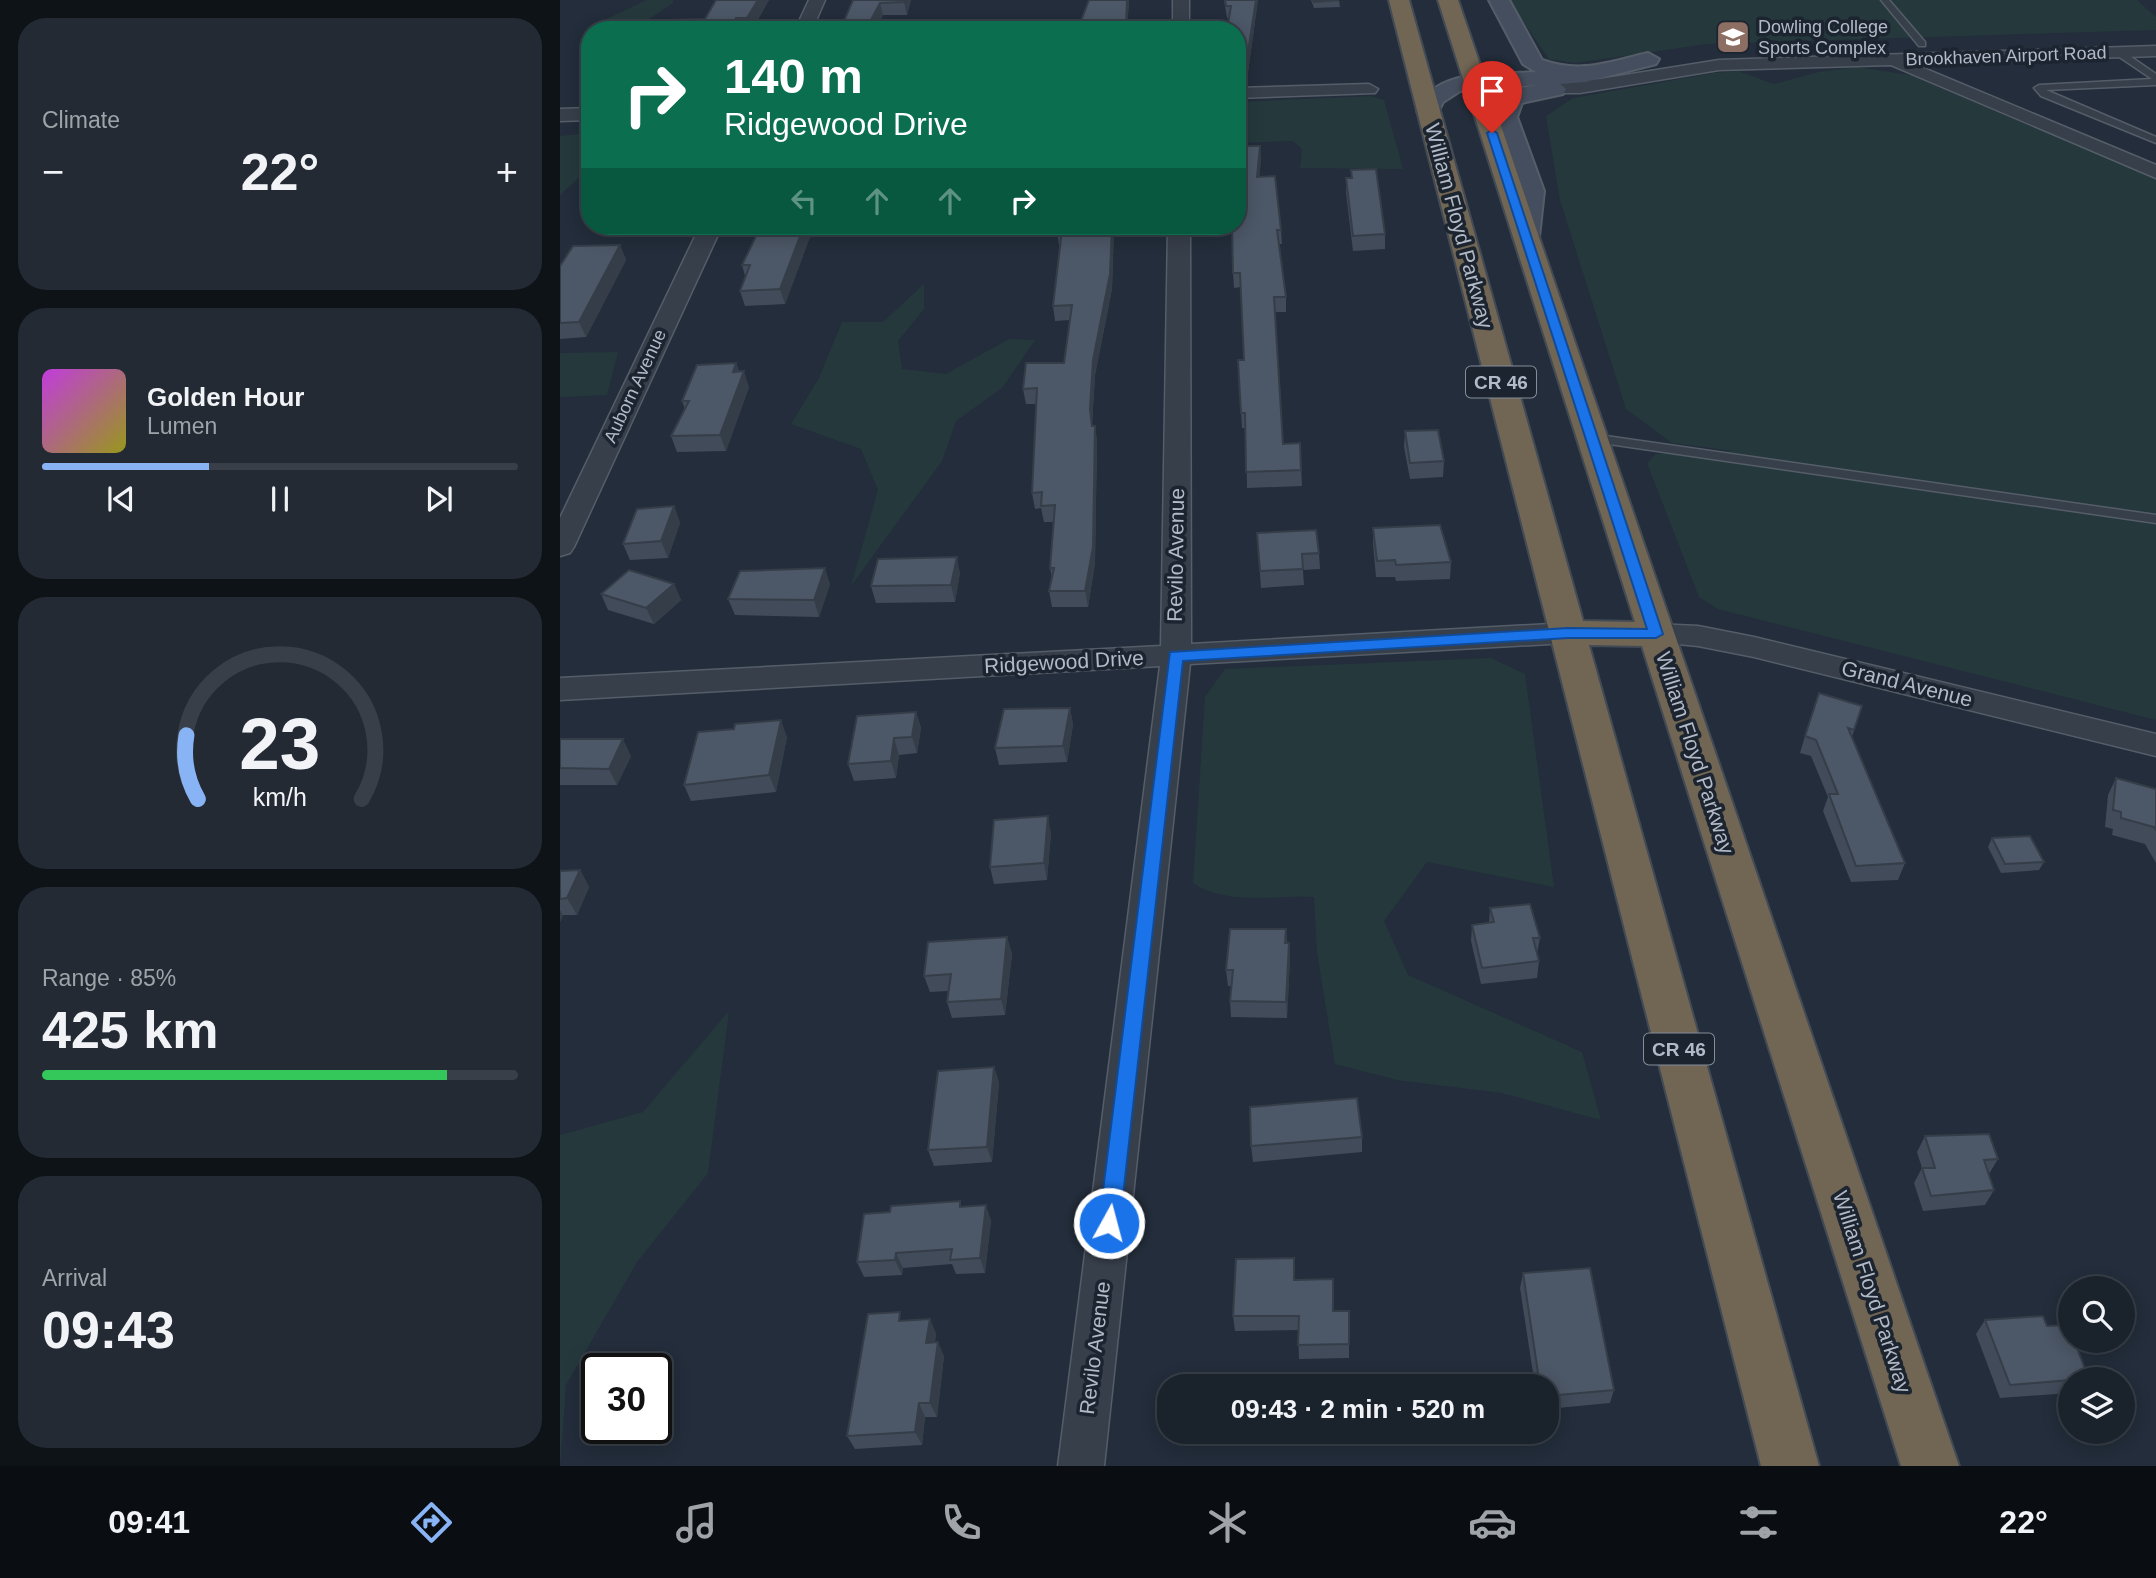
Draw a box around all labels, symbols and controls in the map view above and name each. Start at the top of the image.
place label: Dowling College Sports Complex [1758,17,1888,58]
school or university icon: Dowling College Sports Complex [1714,18,1752,56]
street label: Brookhaven Airport Road [1905,42,2107,70]
icon: right [609,49,700,140]
text: 140 m [724,49,863,103]
pin [1462,61,1522,133]
icon: arrive [1473,72,1511,110]
text: Ridgewood Drive [724,106,968,142]
text: Climate [42,107,120,133]
street label: William Floyd Parkway [1421,121,1498,331]
text: 22° [241,143,319,201]
text: − [42,151,64,193]
text: + [496,151,518,193]
icon: left [785,182,823,220]
icon: ahead [858,182,896,220]
icon: ahead [931,182,969,220]
icon: right [1004,182,1042,220]
street label: Auborn Avenue [600,326,670,446]
road number: CR 46 [1466,366,1536,398]
text: Golden Hour [147,382,304,412]
text: Lumen [147,413,217,439]
icon: previous [102,480,140,518]
icon: pause [261,480,299,518]
icon: next [420,480,458,518]
street label: Revilo Avenue [1163,488,1188,622]
street label: Ridgewood Drive [984,646,1144,677]
street label: William Floyd Parkway [1652,649,1739,857]
street label: Grand Avenue [1839,656,1975,711]
text: 23 [240,703,320,784]
text: km/h [253,783,307,811]
text: Range · 85% [42,965,176,991]
text: 425 km [42,1001,218,1059]
road number: CR 46 [1644,1034,1714,1064]
position arrow [1072,1186,1146,1260]
street label: William Floyd Parkway [1829,1188,1916,1396]
text: Arrival [42,1265,107,1291]
map controls [2058,1276,2135,1444]
button: search [2058,1276,2135,1353]
street label: Revilo Avenue [1075,1280,1114,1416]
text: 09:43 [42,1301,175,1359]
speed limit sign: 30 [581,1353,672,1444]
button: layers [2058,1367,2135,1444]
text: 09:43 · 2 min · 520 m [1231,1394,1485,1424]
icon: directions [407,1498,456,1547]
icon: music [672,1498,721,1547]
icon: phone [937,1498,986,1547]
icon: climate [1203,1498,1252,1547]
icon: car [1468,1498,1517,1547]
icon: filters [1734,1498,1783,1547]
text: 09:41 [108,1504,190,1540]
text: 22° [1999,1504,2048,1540]

